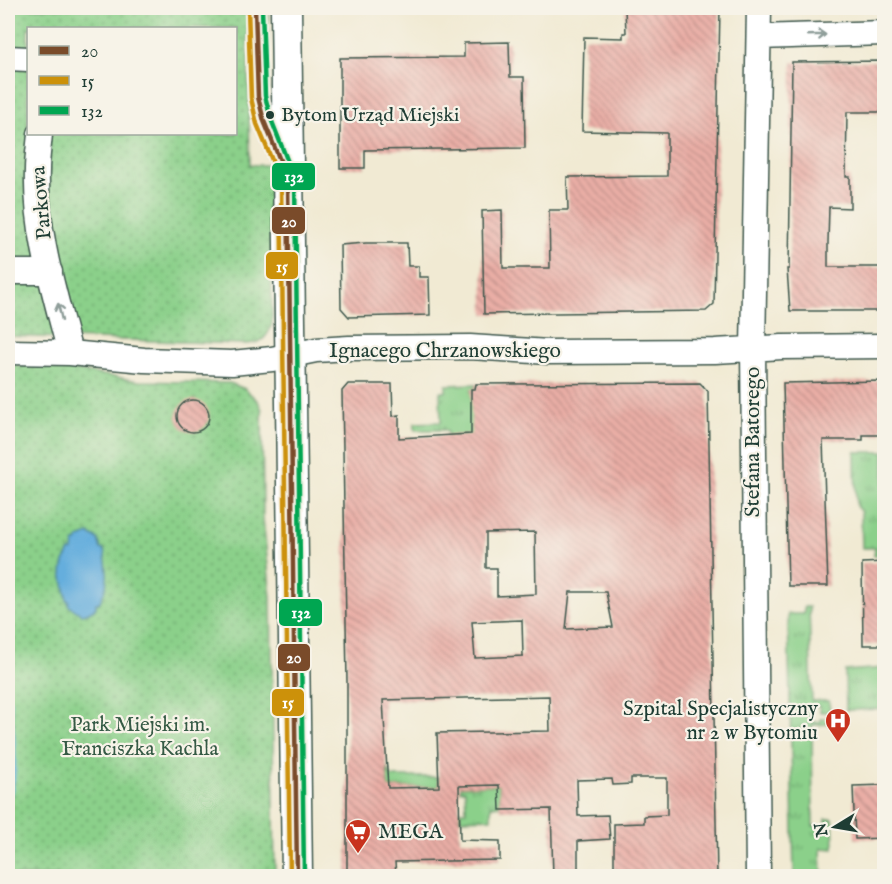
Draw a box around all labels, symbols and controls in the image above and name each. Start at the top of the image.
legend [27,27,237,135]
one-way arrow [807,29,827,41]
text: 20 [81,41,98,64]
text: 15 [81,71,95,94]
text: 132 [81,101,103,124]
place label: Bytom Urząd Miejski [281,103,459,128]
marker: Bytom Urząd Miejski [264,109,276,121]
line badge: 132 [271,162,316,191]
street label: Parkowa [25,164,59,241]
text: 132 [284,168,304,188]
line badge: 20 [271,206,306,235]
text: 20 [281,213,297,233]
line badge: 15 [265,251,299,280]
text: 15 [276,258,288,278]
one-way arrow [53,303,65,322]
street label: Ignacego Chrzanowskiego [329,338,561,365]
street label: Stefana Batorego [740,367,767,517]
line badge: 132 [278,598,323,627]
text: 132 [291,604,311,624]
line badge: 20 [277,643,311,672]
text: 20 [286,649,302,669]
line badge: 15 [271,688,305,717]
text: 15 [282,694,294,714]
place label: Szpital Specjalistyczny nr 2 w Bytomiu [623,696,819,747]
hospital icon: Szpital Specjalistyczny nr 2 w Bytomiu [823,706,853,744]
park label: Park Miejski im. Franciszka Kachla [62,712,219,763]
north arrow [805,797,865,857]
supermarket icon: MEGA [343,817,373,855]
place label: MEGA [378,819,444,846]
text: N [811,821,834,839]

